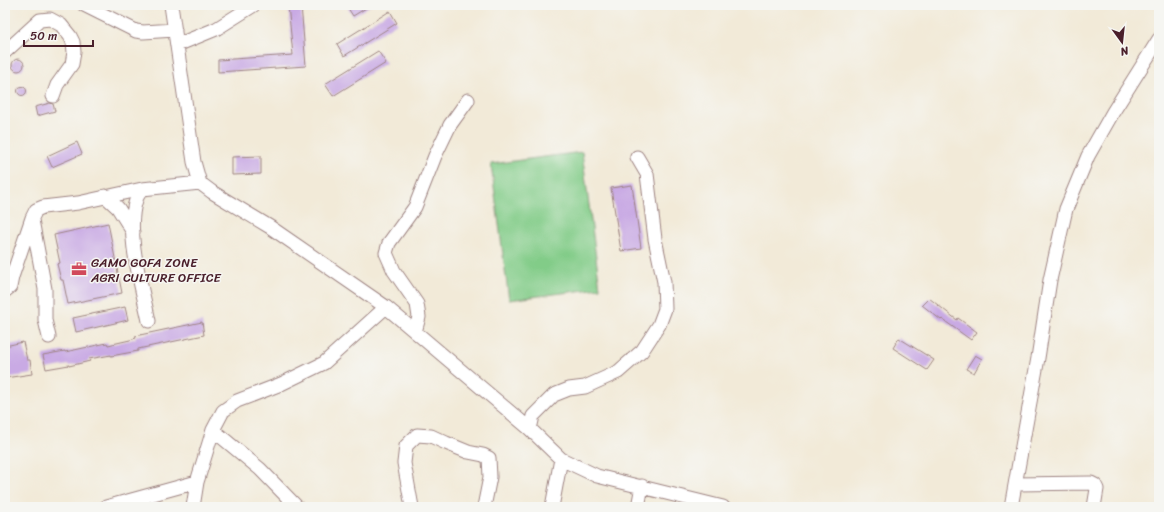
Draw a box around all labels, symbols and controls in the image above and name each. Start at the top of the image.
scale bar [24,22,93,48]
north arrow [1102,22,1142,62]
text: 50 m [30,25,57,47]
text: N [1118,41,1132,61]
place label: GAMO GOFA ZONE AGRI CULTURE OFFICE [90,251,222,289]
office icon: GAMO GOFA ZONE AGRI CULTURE OFFICE [70,260,88,278]

